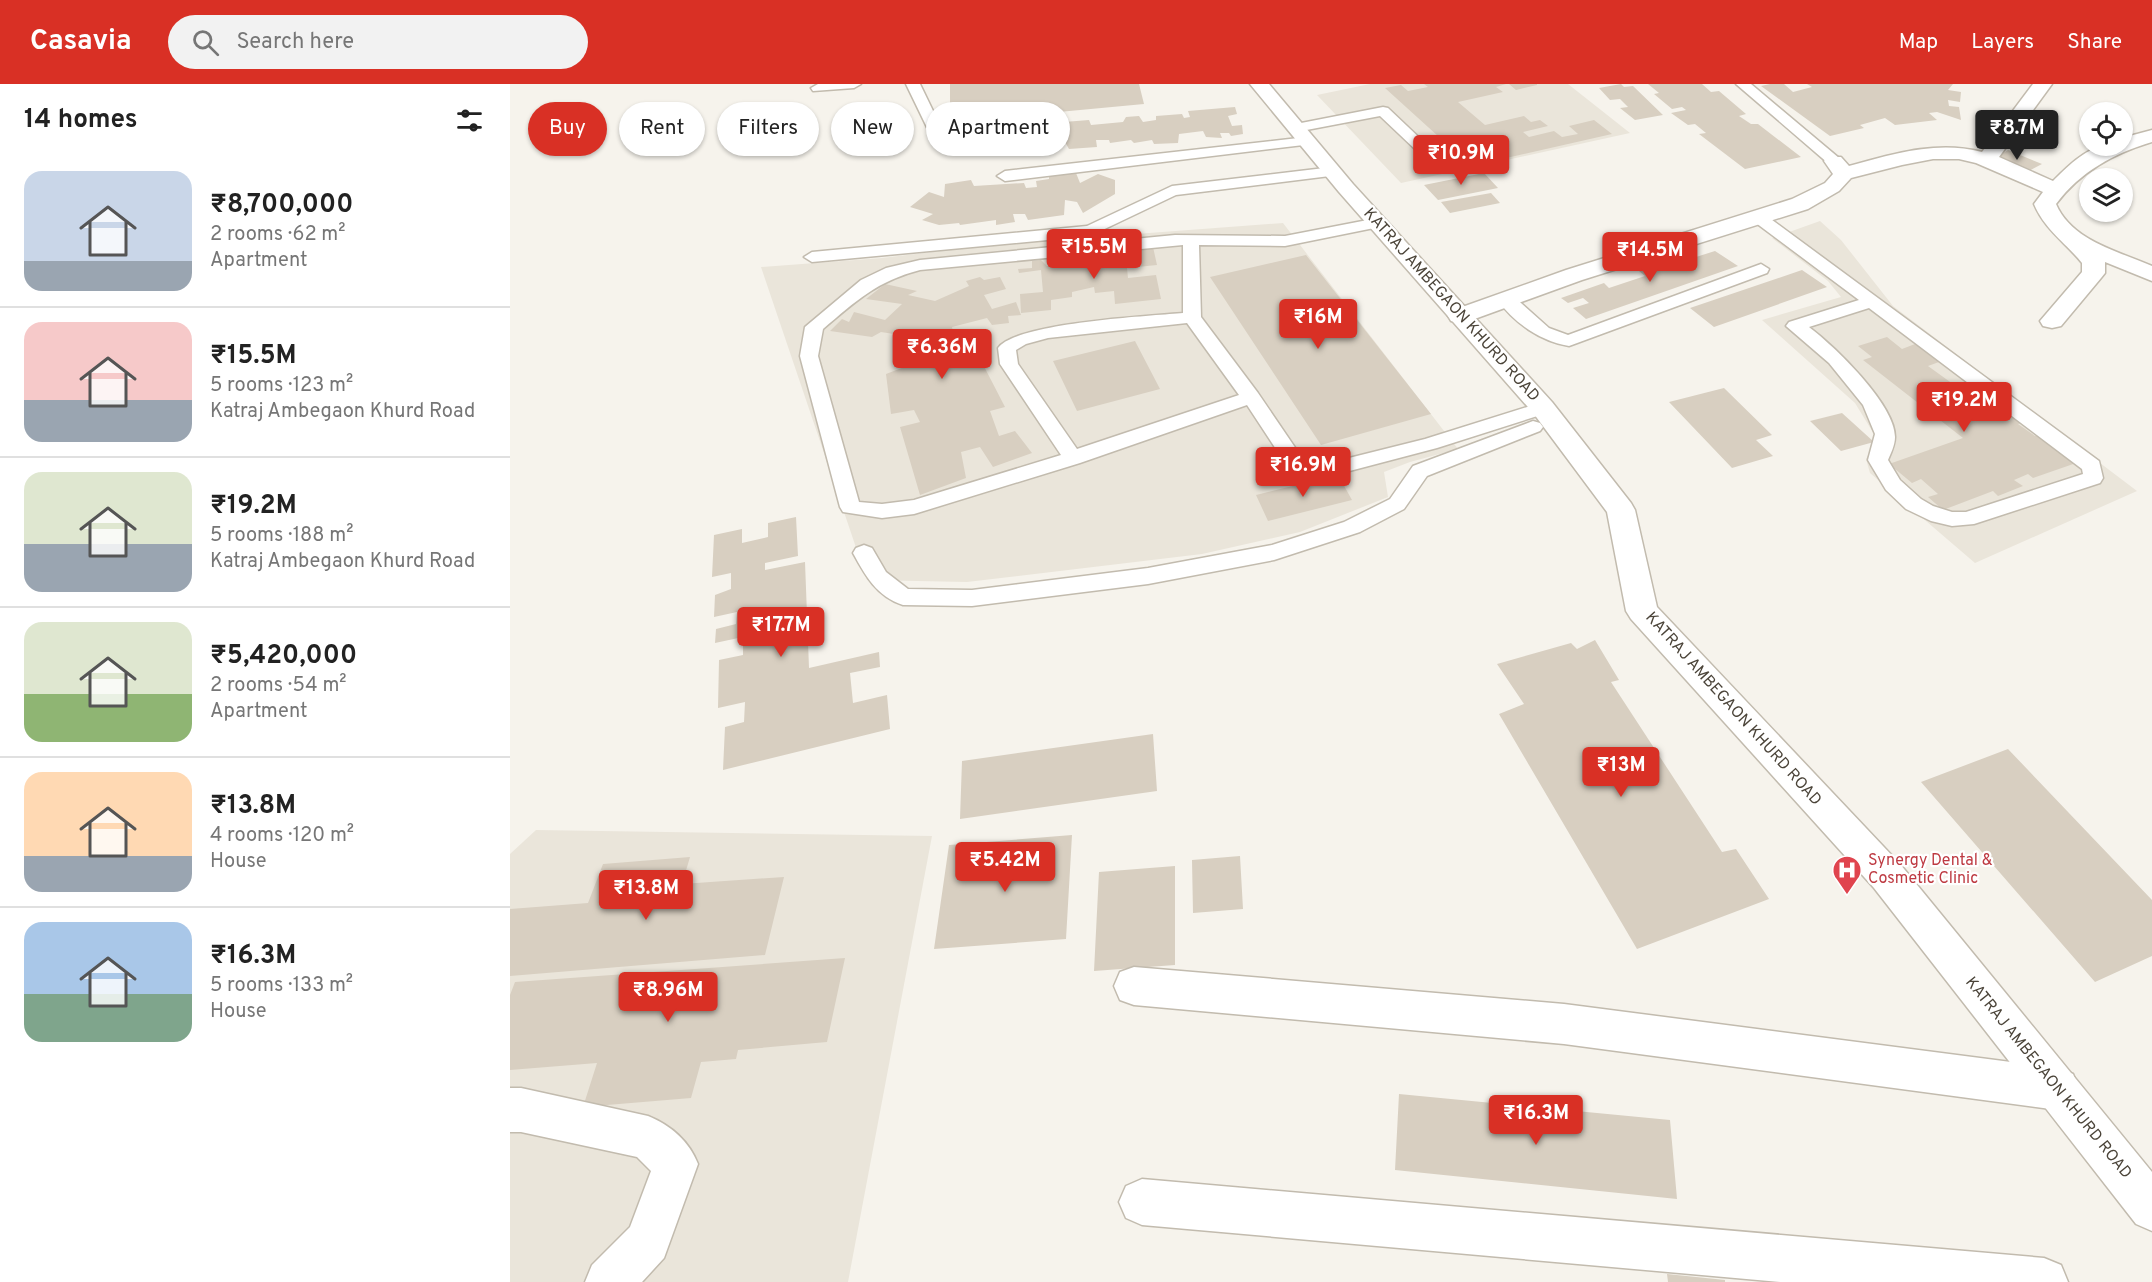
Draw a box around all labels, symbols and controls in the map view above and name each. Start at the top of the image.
search box [168,15,588,69]
text: Casavia [30,24,132,60]
icon: search [189,26,222,59]
text: Search here [237,29,354,56]
text: Map [1899,29,1938,56]
text: Layers [1971,29,2034,56]
text: Share [2067,29,2122,56]
chip: Buy [528,102,607,156]
chip: Rent [619,102,705,156]
chip: Filters [717,102,819,156]
chip: New [831,102,914,156]
chip: Apartment [926,102,1070,156]
map controls [2079,102,2133,222]
button: locate [2079,102,2133,156]
text: 14 homes [24,104,138,137]
icon: filters [453,104,486,137]
pin: ₹8.7M [1975,110,2059,161]
text: ₹8.7M [1989,116,2045,142]
pin: ₹10.9M [1412,135,1510,186]
text: ₹10.9M [1427,141,1495,167]
button: layers [2079,168,2133,222]
text: ₹8,700,000 [210,189,353,222]
icon: home [72,195,144,267]
street label: KATRAJ AMBEGAON KHURD ROAD [1359,204,1543,406]
text: 2 rooms · 62 m² [210,222,346,248]
pin: ₹15.5M [1045,229,1143,280]
pin: ₹14.5M [1601,232,1699,283]
text: ₹15.5M [1061,235,1127,261]
text: ₹14.5M [1616,238,1684,264]
text: Apartment [210,248,308,274]
pin: ₹16M [1282,299,1354,350]
text: ₹16M [1293,305,1343,331]
pin: ₹6.36M [893,329,991,380]
text: ₹6.36M [907,335,977,361]
text: ₹15.5M [210,340,297,373]
icon: home [72,346,144,418]
text: 5 rooms · 123 m² [210,373,353,399]
pin: ₹19.2M [1915,382,2013,433]
text: ₹19.2M [1931,388,1997,414]
text: Katraj Ambegaon Khurd Road [210,399,475,425]
pin: ₹16.9M [1254,447,1352,498]
text: ₹16.9M [1270,453,1336,479]
text: ₹19.2M [210,490,297,523]
icon: home [72,496,144,568]
text: 5 rooms · 188 m² [210,523,353,549]
text: Katraj Ambegaon Khurd Road [210,549,475,575]
pin: ₹17.7M [732,607,830,658]
street label: KATRAJ AMBEGAON KHURD ROAD [1641,608,1825,810]
text: ₹17.7M [751,613,811,639]
text: ₹5,420,000 [210,640,357,673]
icon: home [72,646,144,718]
text: 2 rooms · 54 m² [210,673,347,699]
text: Apartment [210,699,308,725]
pin: ₹13M [1585,747,1657,798]
text: ₹13M [1596,753,1646,779]
text: ₹13.8M [210,790,296,823]
icon: home [72,796,144,868]
text: 4 rooms · 120 m² [210,823,354,849]
pin: ₹5.42M [956,842,1054,893]
text: ₹5.42M [969,848,1041,874]
text: House [210,849,266,875]
place label: Synergy Dental & Cosmetic Clinic [1868,851,1993,889]
hospital icon: Synergy Dental & Cosmetic Clinic [1831,854,1863,896]
pin: ₹13.8M [597,870,695,921]
text: ₹13.8M [613,876,679,902]
text: ₹16.3M [210,940,296,973]
icon: home [72,946,144,1018]
pin: ₹8.96M [619,972,717,1023]
text: 5 rooms · 133 m² [210,973,353,999]
street label: KATRAJ AMBEGAON KHURD ROAD [1960,973,2136,1183]
text: ₹8.96M [633,978,703,1004]
text: House [210,999,266,1025]
pin: ₹16.3M [1487,1095,1585,1146]
text: ₹16.3M [1503,1101,1569,1127]

